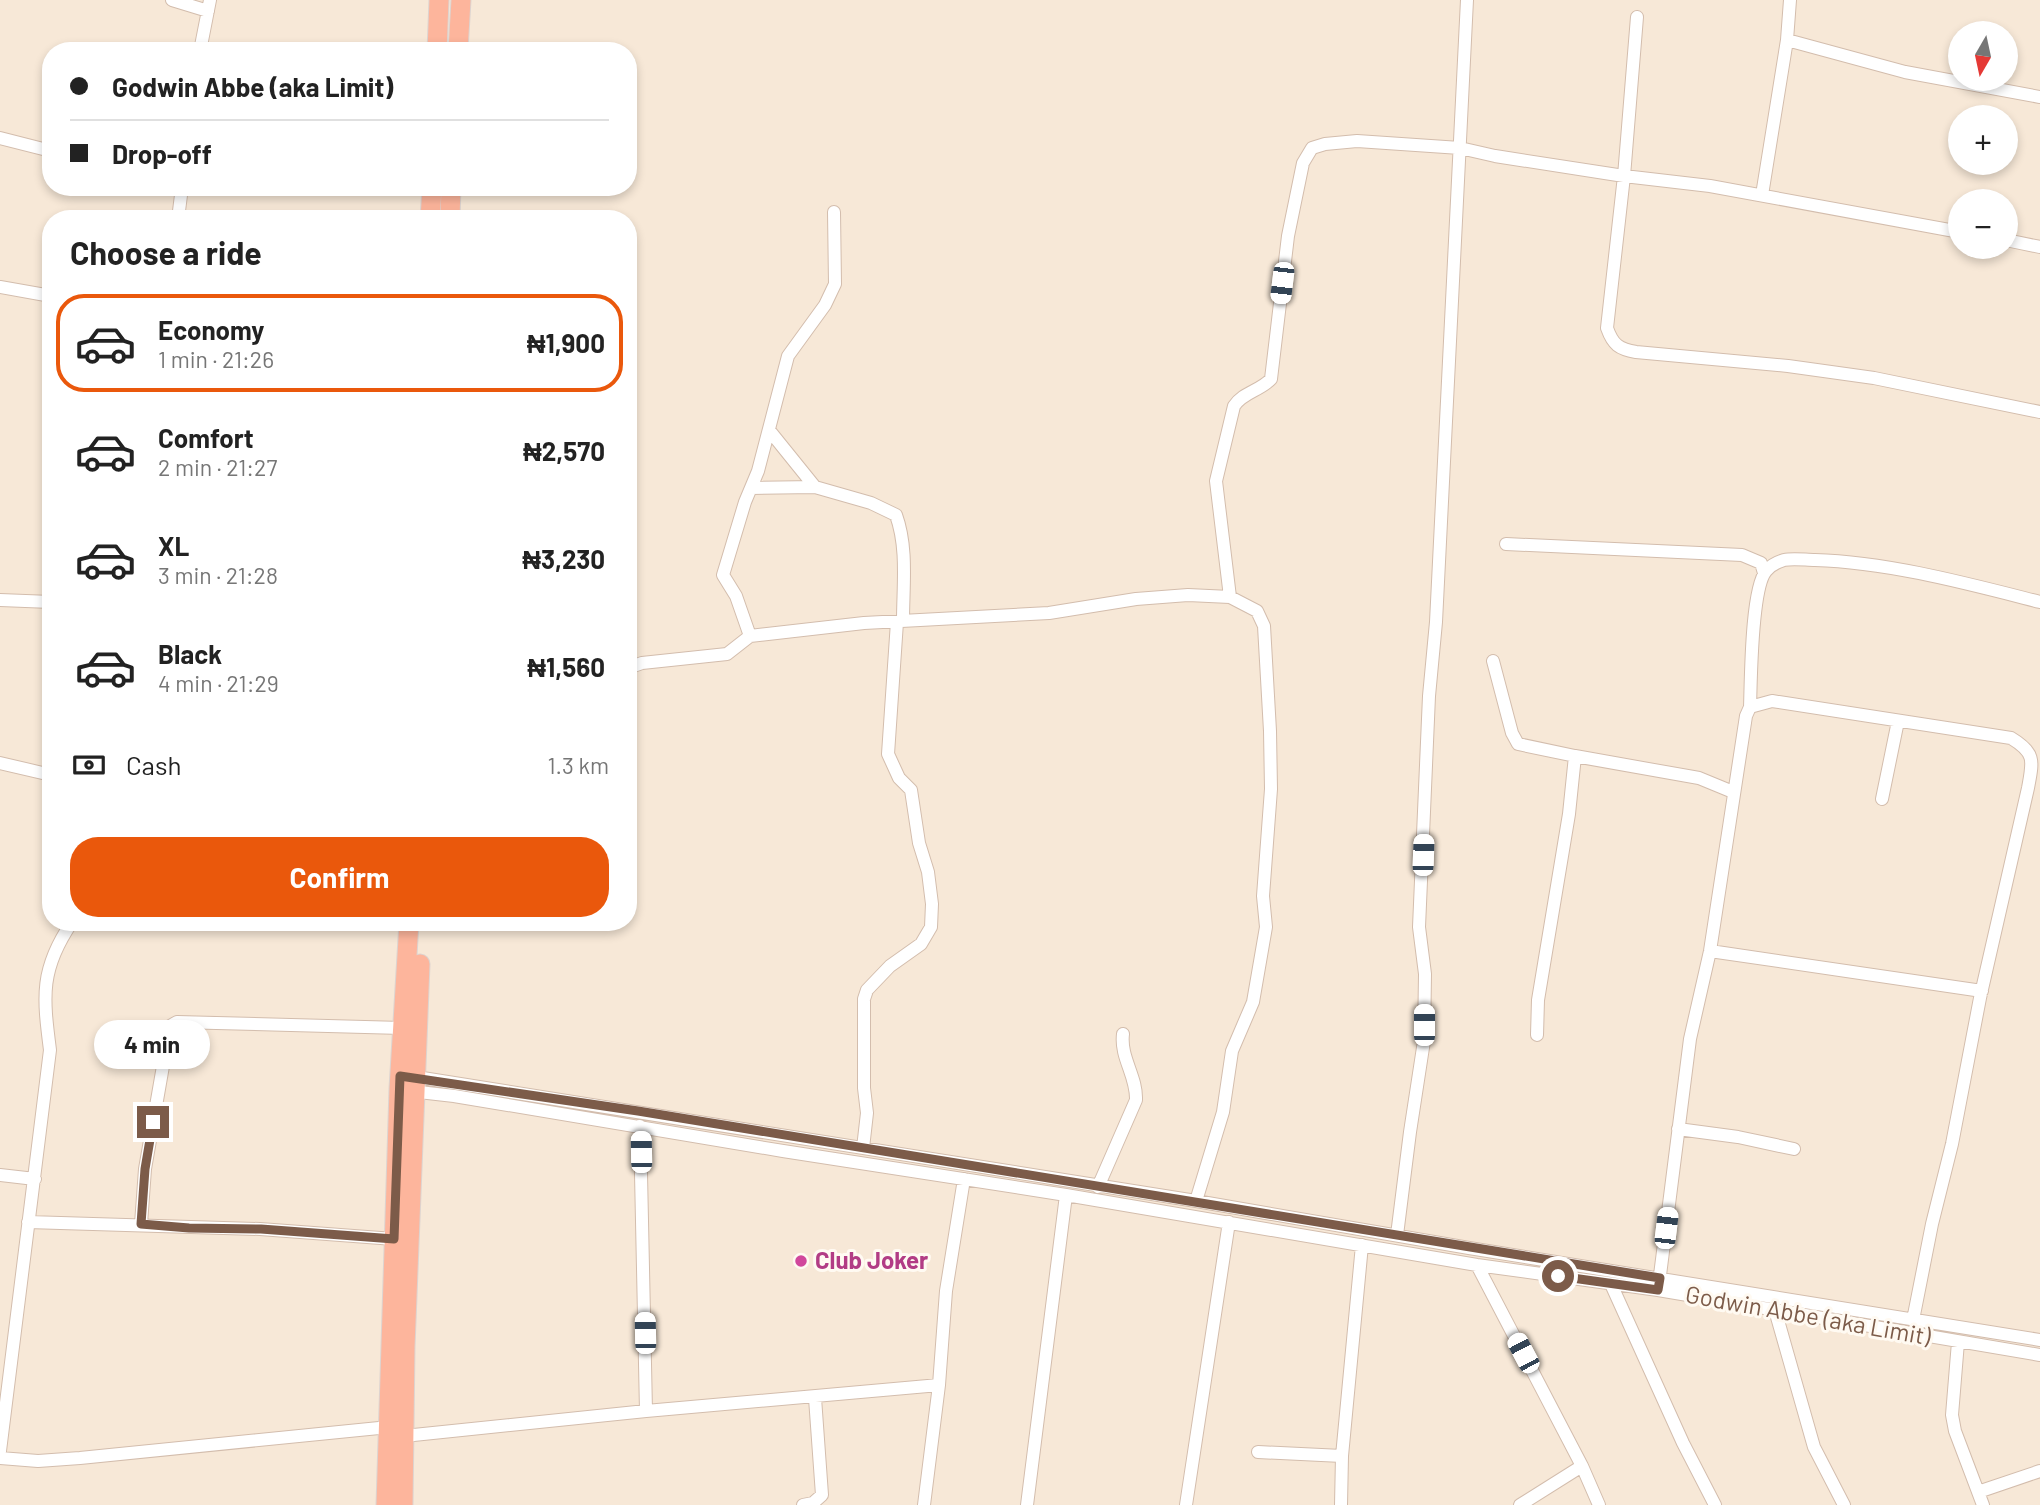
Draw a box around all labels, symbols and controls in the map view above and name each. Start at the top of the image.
north arrow [1948,21,2018,91]
map controls [1948,21,2018,259]
text: Godwin Abbe (aka Limit) [112,71,393,102]
button: + [1948,105,2018,175]
text: Drop-off [112,138,212,169]
button: − [1948,189,2018,259]
text: Choose a ride [70,233,262,271]
car [1270,261,1295,305]
icon: car [74,312,137,375]
text: Economy [158,314,264,345]
text: ₦1,900 [527,327,605,358]
text: 1 min · 21:26 [158,345,274,373]
icon: car [74,420,137,483]
text: Comfort [158,422,254,453]
text: ₦2,570 [523,435,605,466]
text: 2 min · 21:27 [158,453,277,481]
icon: car [74,528,137,591]
text: XL [158,530,189,561]
text: ₦3,230 [522,543,605,574]
text: 3 min · 21:28 [158,561,278,589]
icon: car [74,636,137,699]
text: Black [158,638,222,669]
text: ₦1,560 [527,651,605,682]
text: 4 min · 21:29 [158,669,279,697]
icon: cash [70,746,108,784]
text: Cash [126,749,181,780]
text: 1.3 km [548,751,609,779]
car [1412,834,1435,876]
button: Confirm [70,837,609,917]
car [1414,1004,1435,1046]
callout: 4 min [95,1020,211,1070]
text: 4 min [124,1030,180,1058]
route end [137,1106,169,1138]
car [631,1131,652,1173]
car [1654,1206,1679,1250]
place label: Club Joker [815,1245,928,1274]
marker: Club Joker [793,1253,809,1269]
route start [1542,1260,1574,1292]
street label: Godwin Abbe (aka Limit) [1683,1279,1934,1350]
car [635,1312,656,1354]
car [1504,1330,1543,1376]

